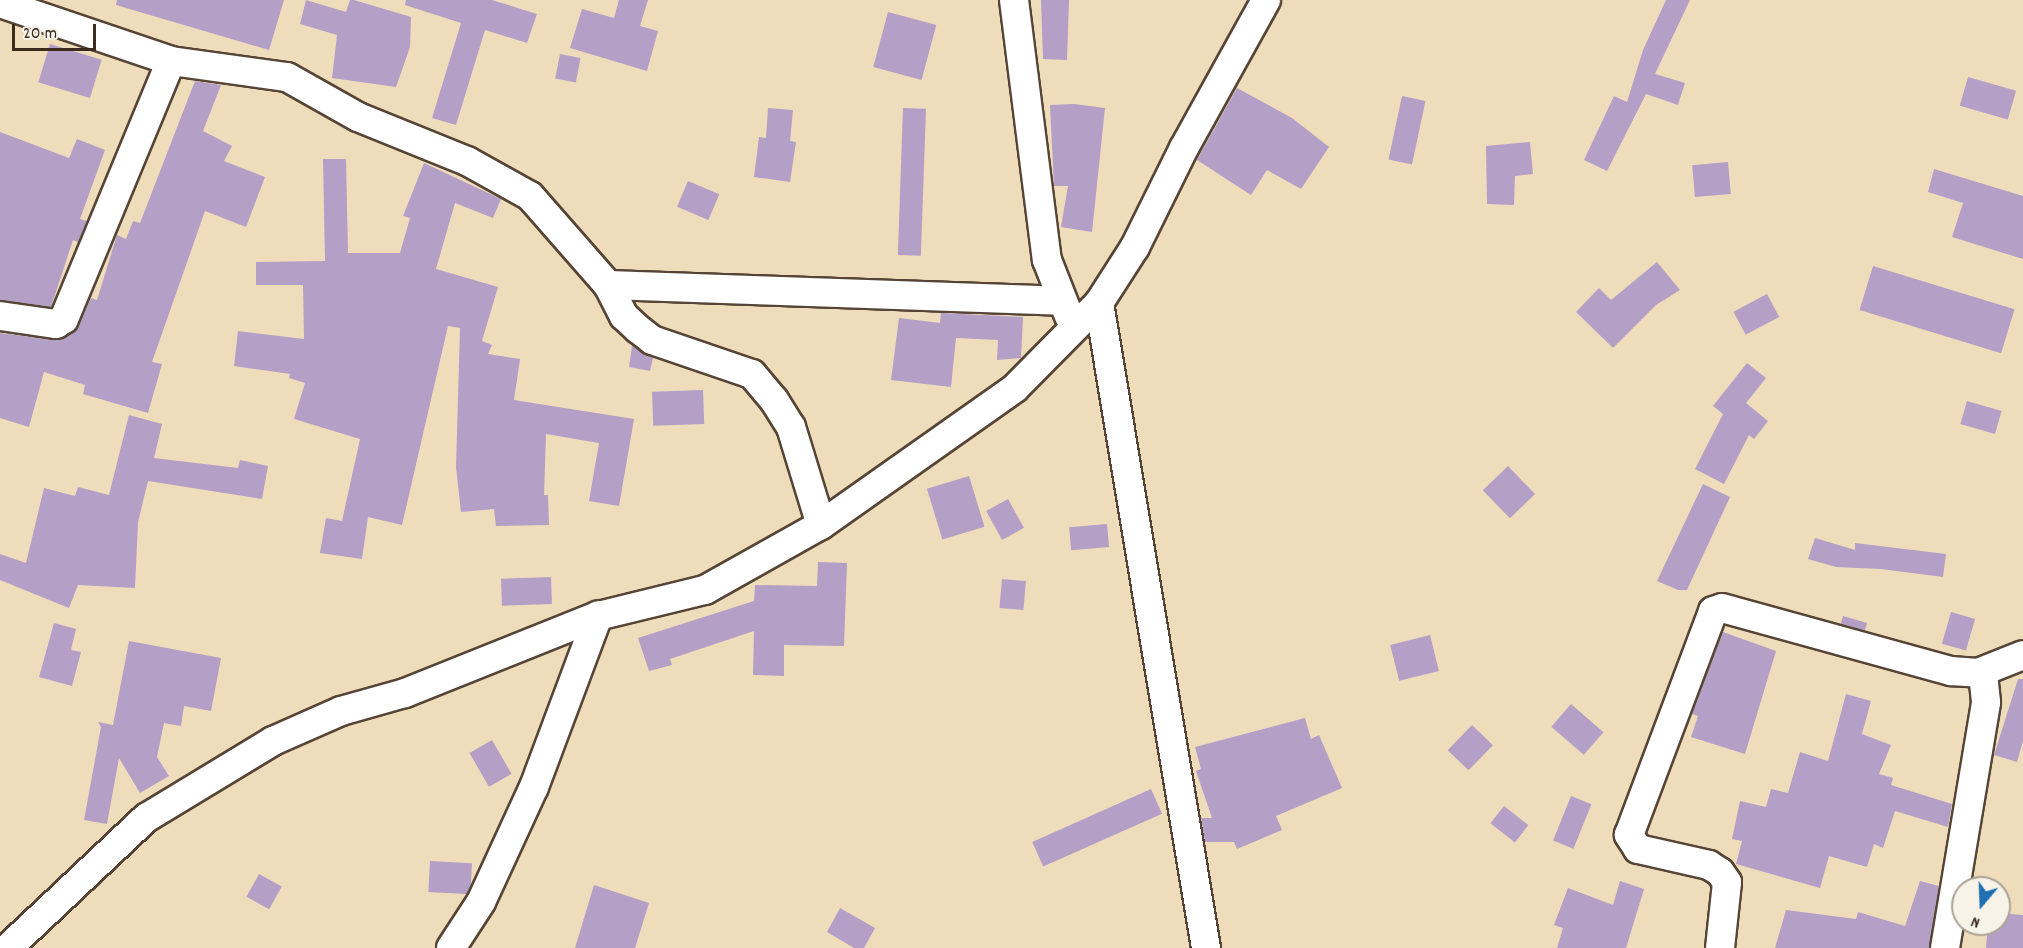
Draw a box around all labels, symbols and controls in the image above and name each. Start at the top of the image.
scale bar [15,12,99,50]
text: 20 m [23,22,57,47]
north arrow [1951,876,2011,936]
text: N [1968,909,1983,934]

